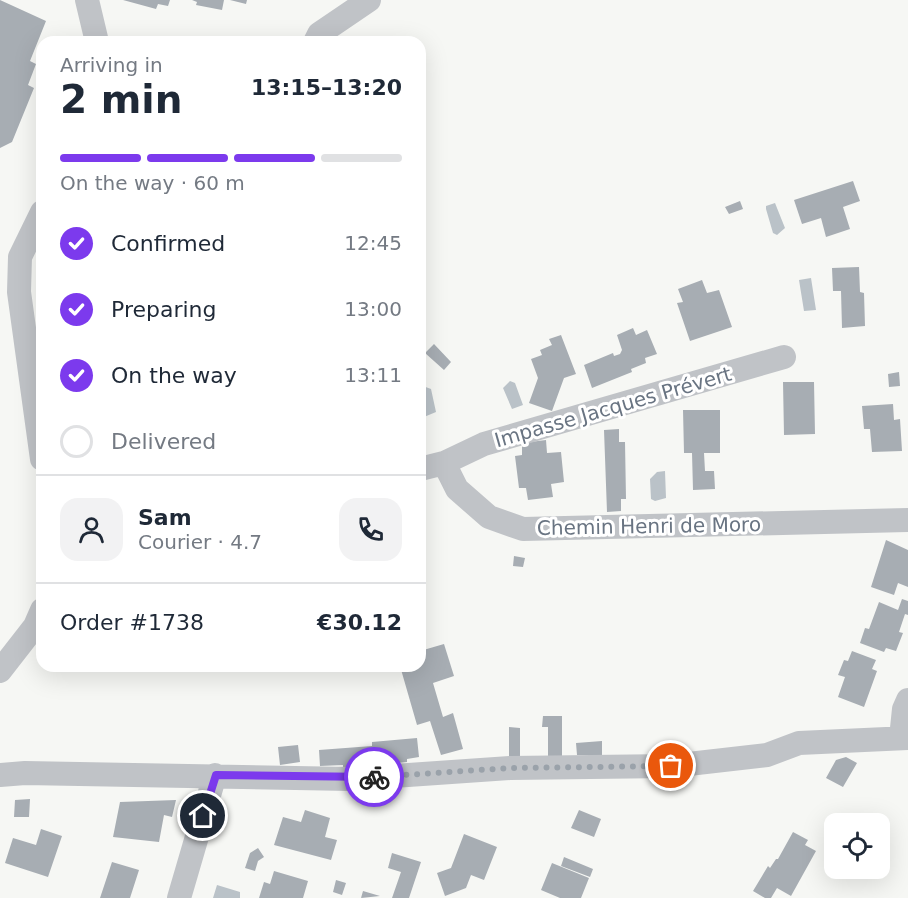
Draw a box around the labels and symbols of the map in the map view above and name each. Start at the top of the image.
street label: Impasse Jacques Prévert [492,362,734,452]
street label: Chemin Henri de Moro [537,512,761,540]
pin [645,740,696,791]
courier [344,747,404,807]
pin [177,790,228,841]

